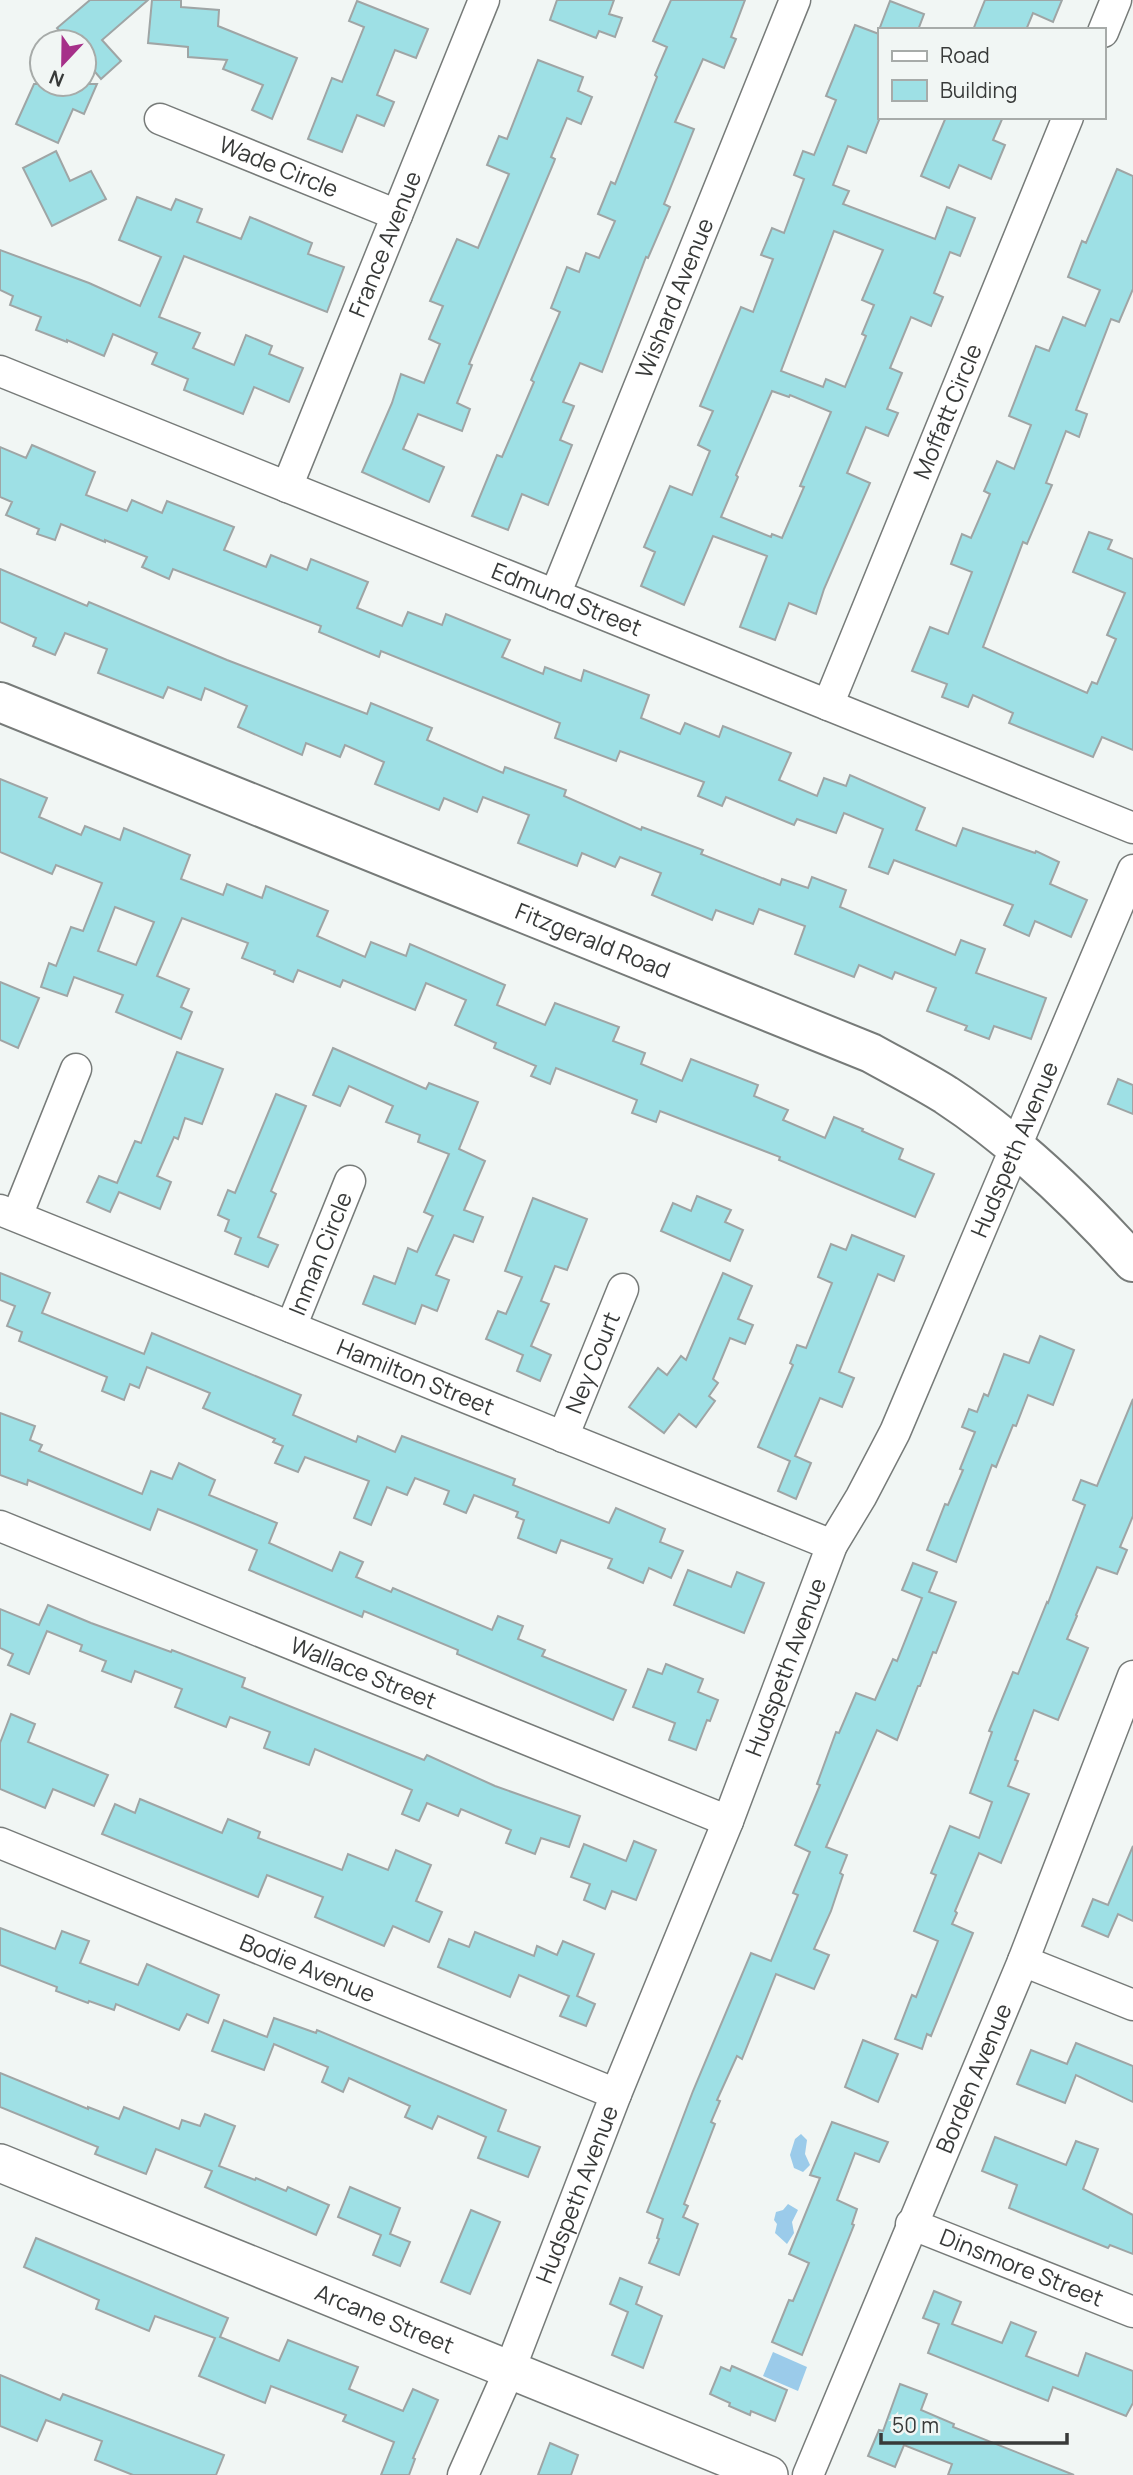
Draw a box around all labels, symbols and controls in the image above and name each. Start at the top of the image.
north arrow [28,28,98,98]
legend [878,28,1105,119]
text: Road [940,41,990,69]
text: N [45,64,68,93]
text: Building [940,76,1017,104]
street label: Wade Circle [215,128,343,205]
street label: France Avenue [340,166,428,322]
street label: Wishard Avenue [627,213,720,383]
street label: Moffatt Circle [905,339,989,484]
street label: Edmund Street [487,554,647,643]
street label: Fitzgerald Road [511,894,675,985]
street label: Hudspeth Avenue [962,1056,1065,1242]
street label: Inman Circle [280,1187,359,1320]
street label: Ney Court [557,1307,627,1418]
street label: Hamilton Street [332,1330,499,1422]
street label: Hudspeth Avenue [737,1573,833,1761]
street label: Wallace Street [286,1628,441,1716]
street label: Bodie Avenue [235,1925,380,2009]
street label: Borden Avenue [927,1998,1019,2158]
street label: Hudspeth Avenue [528,2100,625,2288]
street label: Dinsmore Street [936,2220,1108,2314]
street label: Arcane Street [311,2276,459,2361]
scale bar [881,2402,1066,2446]
text: 50 m [892,2411,939,2439]

